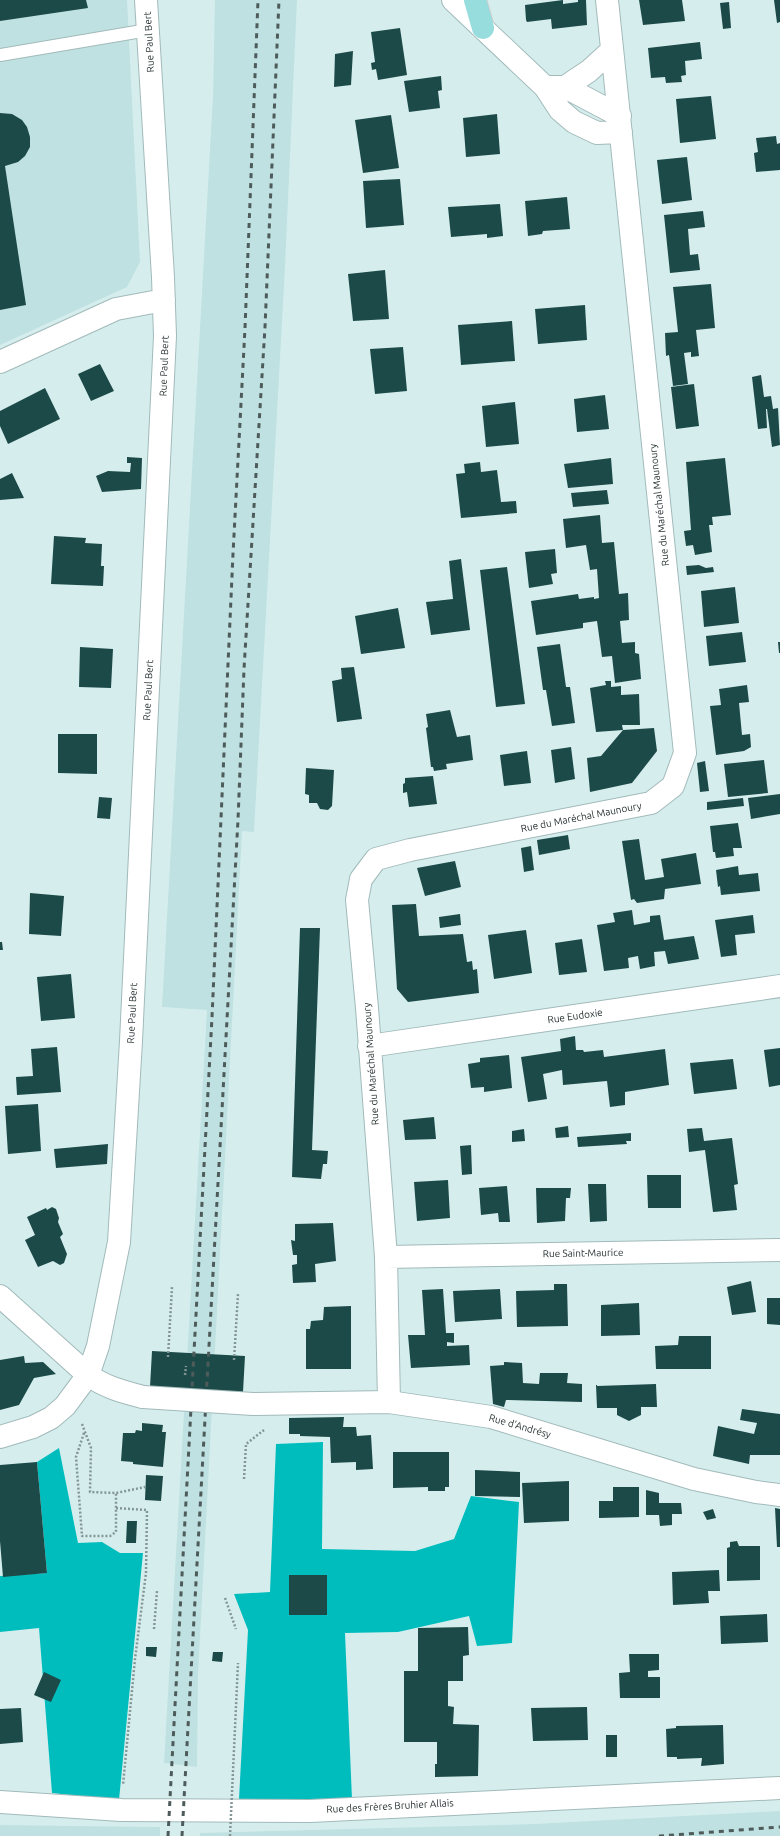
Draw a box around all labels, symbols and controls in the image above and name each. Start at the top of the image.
street label: Rue Paul Bert [142,11,156,73]
street label: Rue Paul Bert [157,335,171,397]
street label: Rue du Maréchal Maunoury [647,443,671,567]
street label: Rue Paul Bert [141,659,155,721]
street label: Rue du Maréchal Maunoury [520,800,642,834]
street label: Rue Paul Bert [125,982,139,1044]
street label: Rue du Maréchal Maunoury [361,1002,381,1126]
street label: Rue Eudoxie [547,1007,603,1025]
street label: Rue Saint-Maurice [543,1247,623,1259]
street label: Rue d'Andrésy [488,1412,552,1440]
street label: Rue des Frères Bruhier Allais [326,1797,454,1815]

